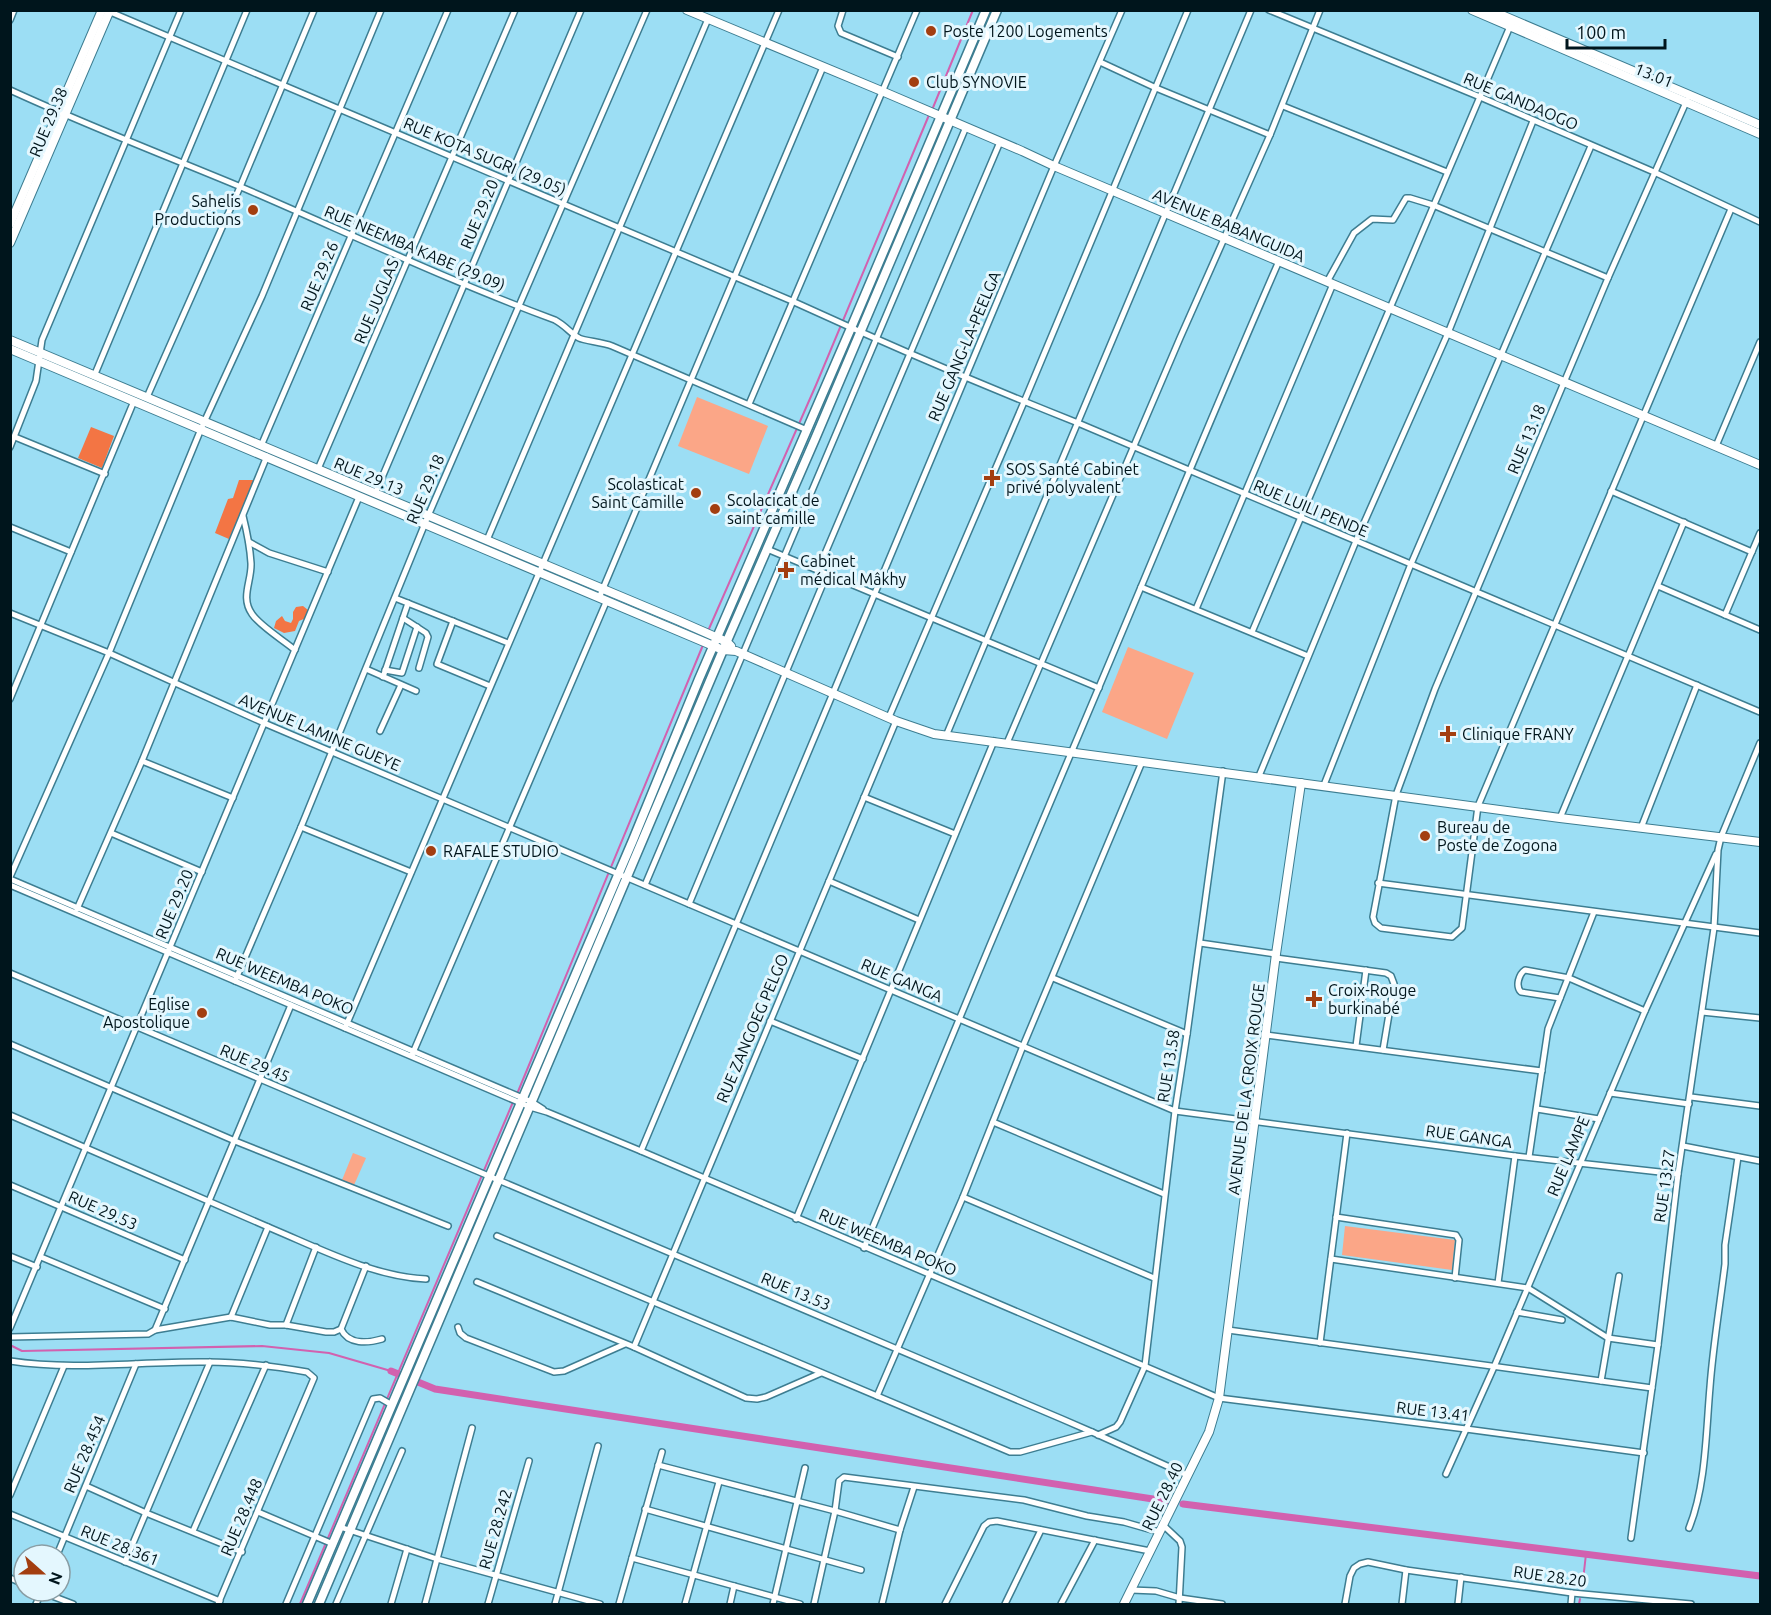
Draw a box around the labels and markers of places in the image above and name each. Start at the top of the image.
place label: Poste 1200 Logements [943,22,1108,40]
marker: Poste 1200 Logements [924,24,938,38]
place label: Club SYNOVIE [926,73,1027,91]
marker: Club SYNOVIE [907,75,921,89]
place label: Sahelis Productions [154,192,241,228]
marker: Sahelis Productions [246,203,260,217]
place label: SOS Santé Cabinet privé polyvalent [1006,460,1140,496]
marker: SOS Santé Cabinet privé polyvalent [983,469,1001,487]
place label: Scolasticat Saint Camille [591,475,685,511]
marker: Scolasticat Saint Camille [689,486,703,500]
place label: Scolacicat de saint camille [727,491,820,527]
marker: Scolacicat de saint camille [708,502,722,516]
place label: Cabinet médical Mâkhy [800,552,907,588]
marker: Cabinet médical Mâkhy [777,561,795,579]
marker: Clinique FRANY [1439,725,1457,743]
place label: Clinique FRANY [1462,725,1575,743]
place label: Bureau de Poste de Zogona [1437,818,1558,854]
marker: Bureau de Poste de Zogona [1418,829,1432,843]
place label: RAFALE STUDIO [443,842,559,860]
marker: RAFALE STUDIO [424,844,438,858]
place label: Croix-Rouge burkinabé [1328,981,1416,1017]
marker: Croix-Rouge burkinabé [1305,990,1323,1008]
place label: Eglise Apostolique [103,995,190,1031]
marker: Eglise Apostolique [195,1006,209,1020]

